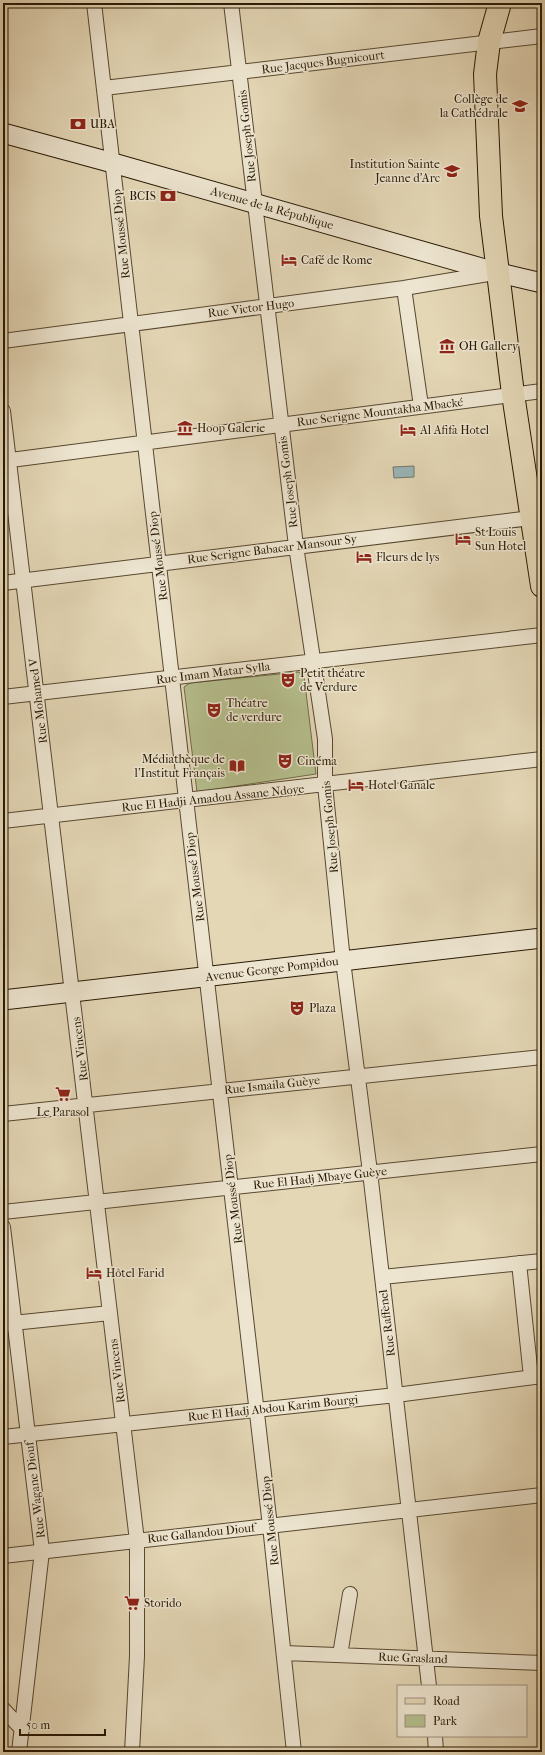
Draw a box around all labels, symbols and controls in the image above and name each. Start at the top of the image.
street label: Rue Jacques Bugnicourt [261,47,386,76]
street label: Rue Joseph Gomis [235,89,259,183]
place label: Collège de la Cathédrale [439,92,508,120]
school or university icon: Collège de la Cathédrale [511,97,529,115]
bank icon: UBA [69,115,87,133]
place label: UBA [90,117,115,131]
place label: Institution Sainte Jeanne d'Arc [349,157,440,185]
school or university icon: Institution Sainte Jeanne d'Arc [443,162,461,180]
street label: Avenue de la République [208,183,335,232]
bank icon: BCIS [159,187,177,205]
street label: Rue Moussé Diop [109,188,133,279]
place label: BCIS [129,189,156,203]
hotel icon: Café de Rome [280,251,298,269]
place label: Café de Rome [301,253,372,267]
street label: Rue Victor Hugo [207,296,295,320]
museum icon: OH Gallery [438,337,456,355]
place label: OH Gallery [459,339,519,353]
street label: Rue Serigne Mountakha Mbacké [296,395,464,429]
museum icon: Hoop Galerie [176,419,194,437]
place label: Hoop Galerie [197,421,265,435]
hotel icon: Al Afifa Hotel [399,421,417,439]
place label: Al Afifa Hotel [419,423,490,437]
street label: Rue Joseph Gomis [275,435,301,529]
street label: Rue Moussé Diop [146,510,170,601]
place label: St Louis Sun Hotel [475,525,527,553]
hotel icon: St Louis Sun Hotel [454,530,472,548]
street label: Rue Serigne Babacar Mansour Sy [186,532,358,566]
hotel icon: Fleurs de lys [355,548,373,566]
place label: Fleurs de lys [376,550,440,564]
street label: Rue Mohamed V [26,656,50,744]
street label: Rue Imam Matar Sylla [155,659,271,687]
place label: Petit théatre de Verdure [300,666,365,694]
theatre icon: Petit théatre de Verdure [279,671,297,689]
place label: Théatre de verdure [226,696,282,724]
theatre icon: Théatre de verdure [205,701,223,719]
place label: Médiathèque de l'Institut Français [134,752,226,781]
theatre icon: Cinéma [276,752,294,770]
place label: Cinéma [297,754,337,768]
library icon: Médiathèque de l'Institut Français [228,757,246,775]
hotel icon: Hotel Ganale [347,776,365,794]
place label: Hotel Ganale [368,778,435,792]
street label: Rue Joseph Gomis [319,780,341,874]
street label: Rue El Hadji Amadou Assane Ndoye [121,781,305,815]
street label: Rue Moussé Diop [183,831,207,922]
street label: Avenue George Pompidou [204,954,340,984]
theatre icon: Plaza [288,999,306,1017]
place label: Plaza [309,1001,336,1015]
street label: Rue Vincens [69,1016,91,1082]
street label: Rue Ismaila Guèye [223,1073,321,1097]
supermarket icon: Le Parasol [54,1085,72,1103]
place label: Le Parasol [37,1105,90,1119]
street label: Rue Moussé Diop [221,1153,245,1244]
street label: Rue El Hadj Mbaye Guèye [252,1164,388,1192]
hotel icon: Hôtel Farid [85,1264,103,1282]
place label: Hôtel Farid [106,1266,165,1280]
street label: Rue Raffenel [376,1288,398,1357]
street label: Rue Vincens [106,1338,128,1404]
street label: Rue El Hadj Abdou Karim Bourgi [187,1392,359,1424]
street label: Rue Wagane Diouf [22,1438,48,1539]
street label: Rue Moussé Diop [258,1475,282,1566]
street label: Rue Gallandou Diouf [147,1520,259,1546]
supermarket icon: Storido [123,1594,141,1612]
place label: Storido [144,1596,182,1610]
street label: Rue Grasland [378,1650,448,1666]
legend [397,1685,527,1737]
text: Road [433,1694,460,1708]
scale bar [20,1711,105,1737]
text: Park [433,1714,458,1728]
text: 50 m [26,1718,50,1732]

